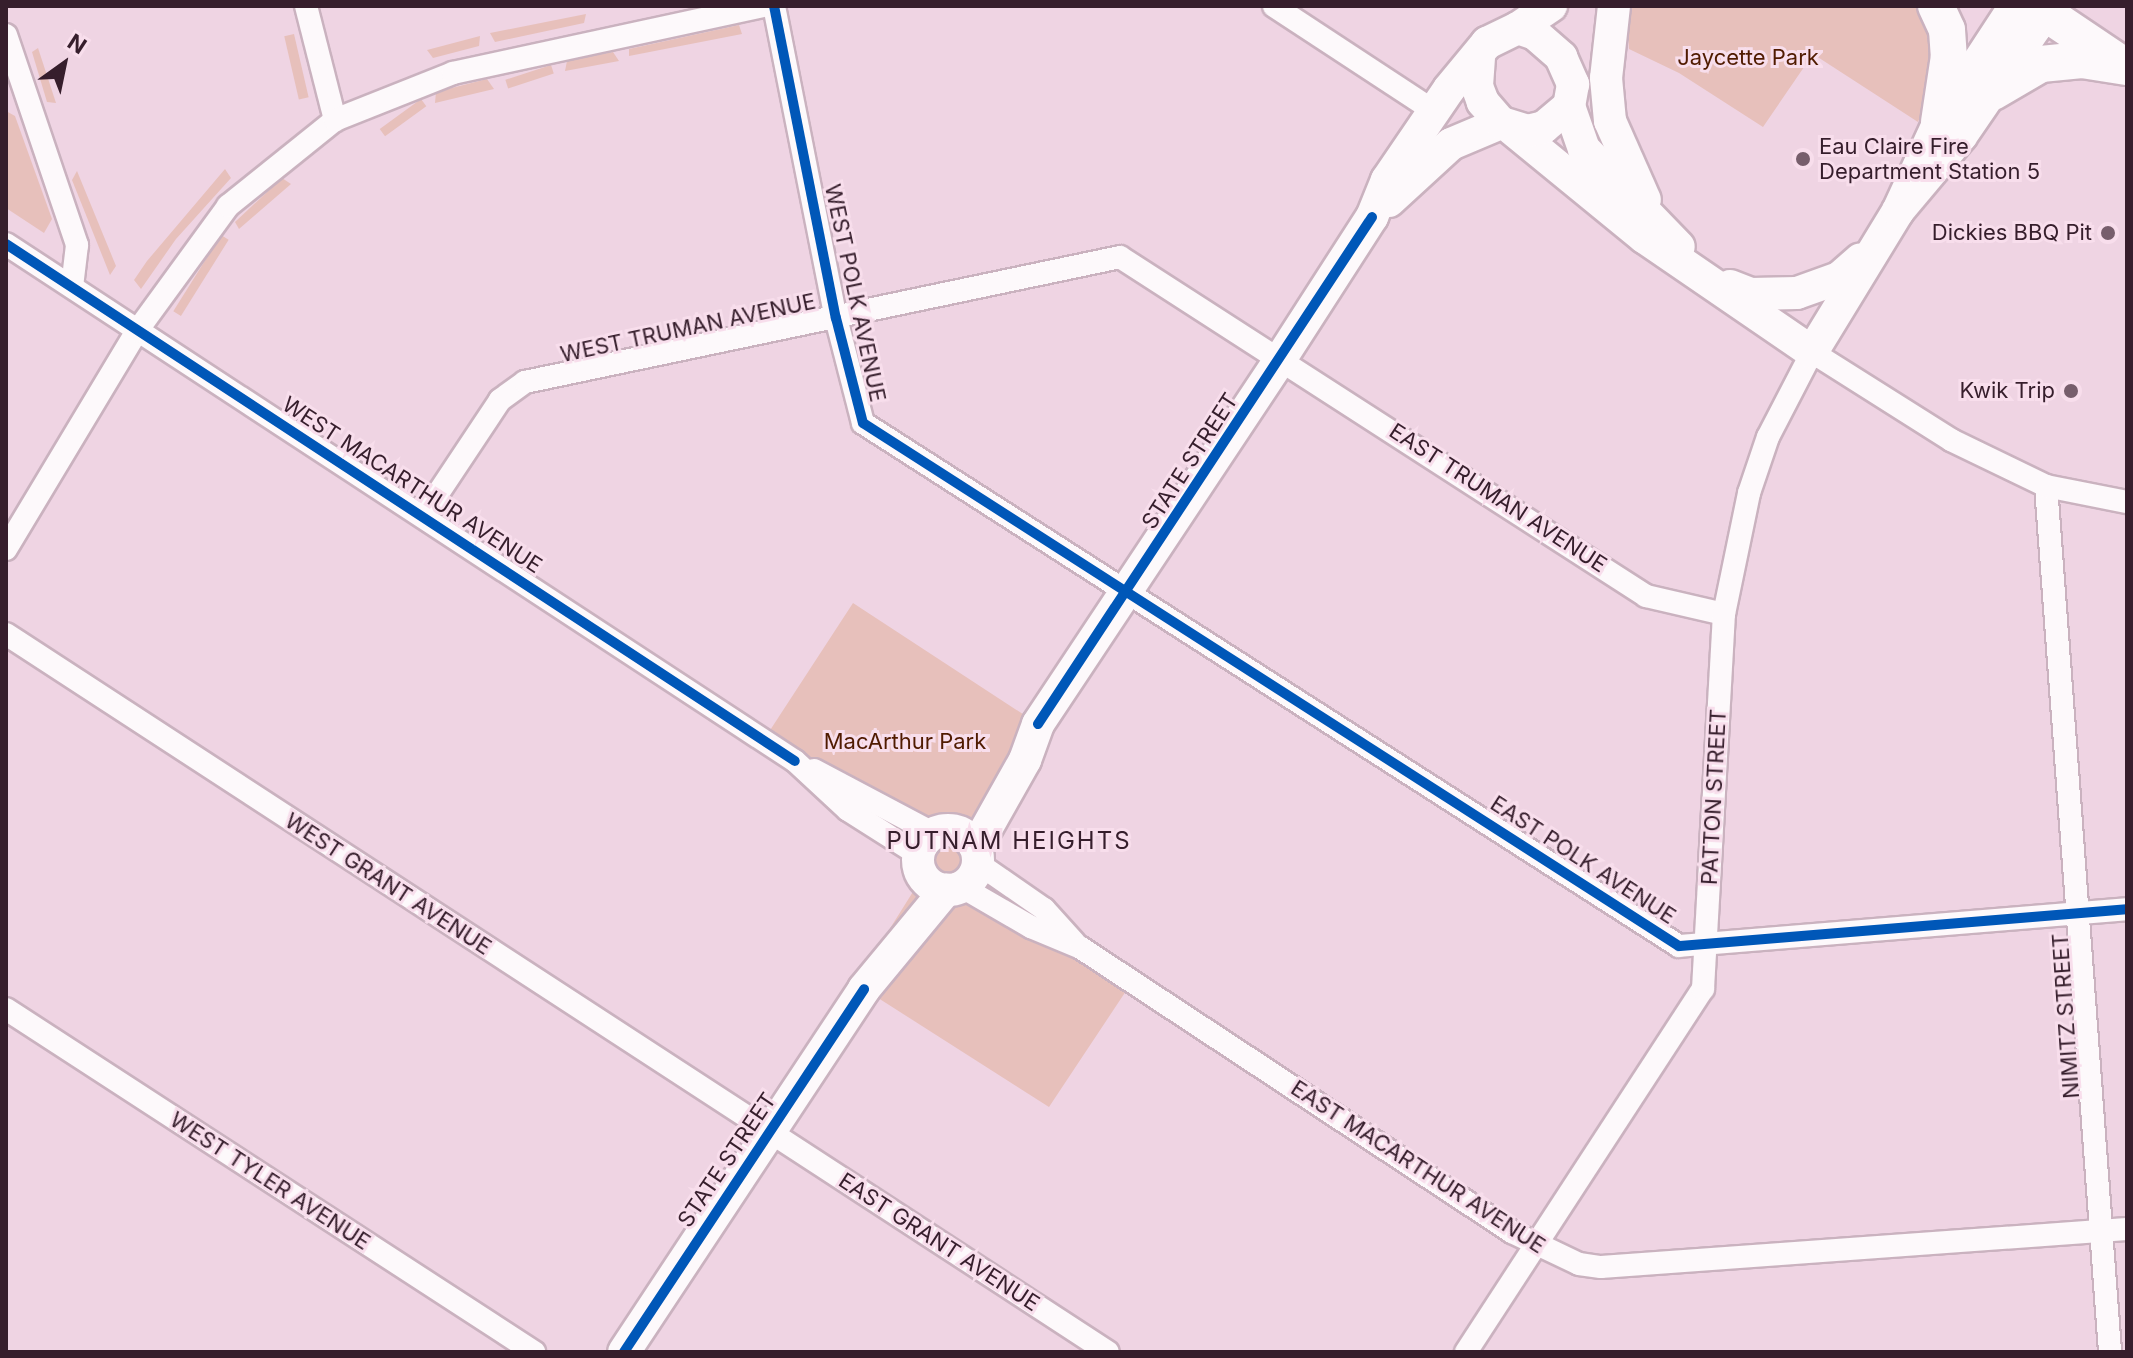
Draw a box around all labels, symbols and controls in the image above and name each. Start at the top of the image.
north arrow [24,24,104,104]
text: N [63,28,91,59]
park label: Jaycette Park [1677,45,1819,71]
place label: Eau Claire Fire Department Station 5 [1819,133,2040,184]
marker: Eau Claire Fire Department Station 5 [1794,150,1812,168]
street label: WEST POLK AVENUE [819,182,891,404]
place label: Dickies BBQ Pit [1932,220,2092,246]
marker: Dickies BBQ Pit [2099,224,2117,242]
street label: WEST TRUMAN AVENUE [558,288,818,368]
place label: Kwik Trip [1960,378,2055,404]
marker: Kwik Trip [2062,382,2080,400]
street label: STATE STREET [1136,388,1244,534]
street label: WEST MACARTHUR AVENUE [277,391,547,579]
street label: EAST TRUMAN AVENUE [1384,418,1612,578]
street label: PATTON STREET [1696,708,1732,886]
park label: MacArthur Park [824,729,986,755]
street label: EAST POLK AVENUE [1485,790,1681,930]
street label: WEST GRANT AVENUE [280,807,496,961]
district label: PUTNAM HEIGHTS [886,827,1132,855]
street label: NIMITZ STREET [2047,932,2085,1100]
street label: EAST MACARTHUR AVENUE [1286,1075,1550,1259]
street label: STATE STREET [672,1088,782,1232]
street label: WEST TYLER AVENUE [165,1106,375,1256]
street label: EAST GRANT AVENUE [834,1167,1044,1317]

